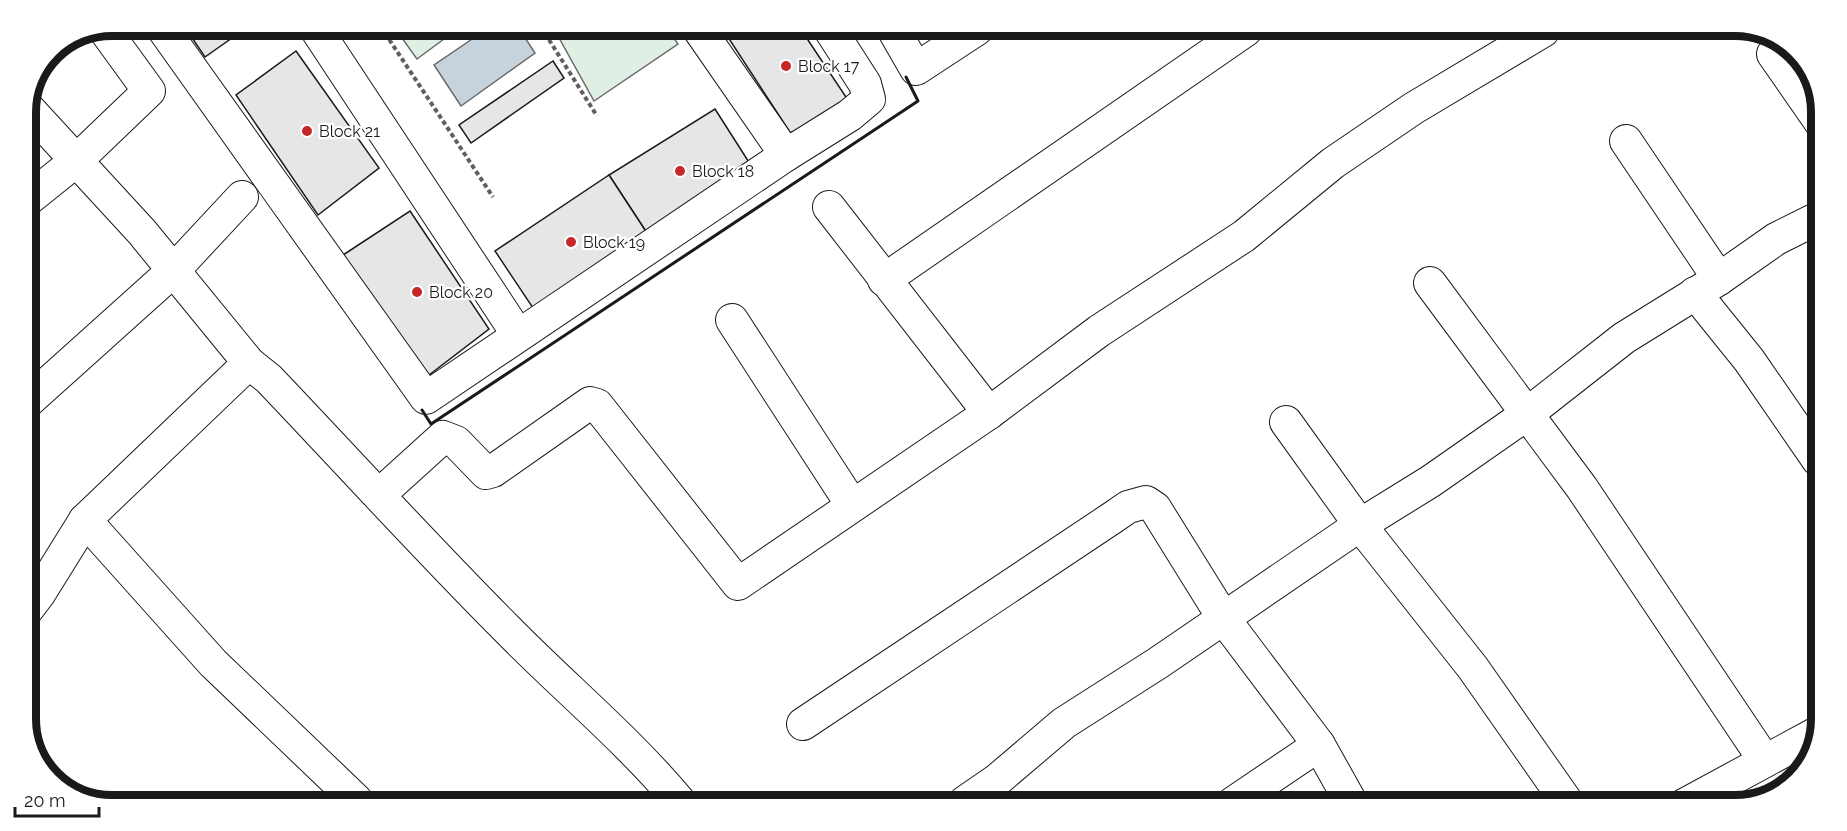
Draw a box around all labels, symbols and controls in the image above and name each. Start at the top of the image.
place label: Block 17 [798,57,860,76]
marker: Block 17 [779,59,793,73]
place label: Block 21 [319,122,380,141]
marker: Block 21 [300,124,314,138]
place label: Block 18 [692,162,754,181]
marker: Block 18 [673,164,687,178]
place label: Block 19 [583,233,645,252]
marker: Block 19 [564,235,578,249]
place label: Block 20 [429,283,493,302]
marker: Block 20 [410,285,424,299]
scale bar [15,780,99,818]
text: 20 m [24,790,66,811]

